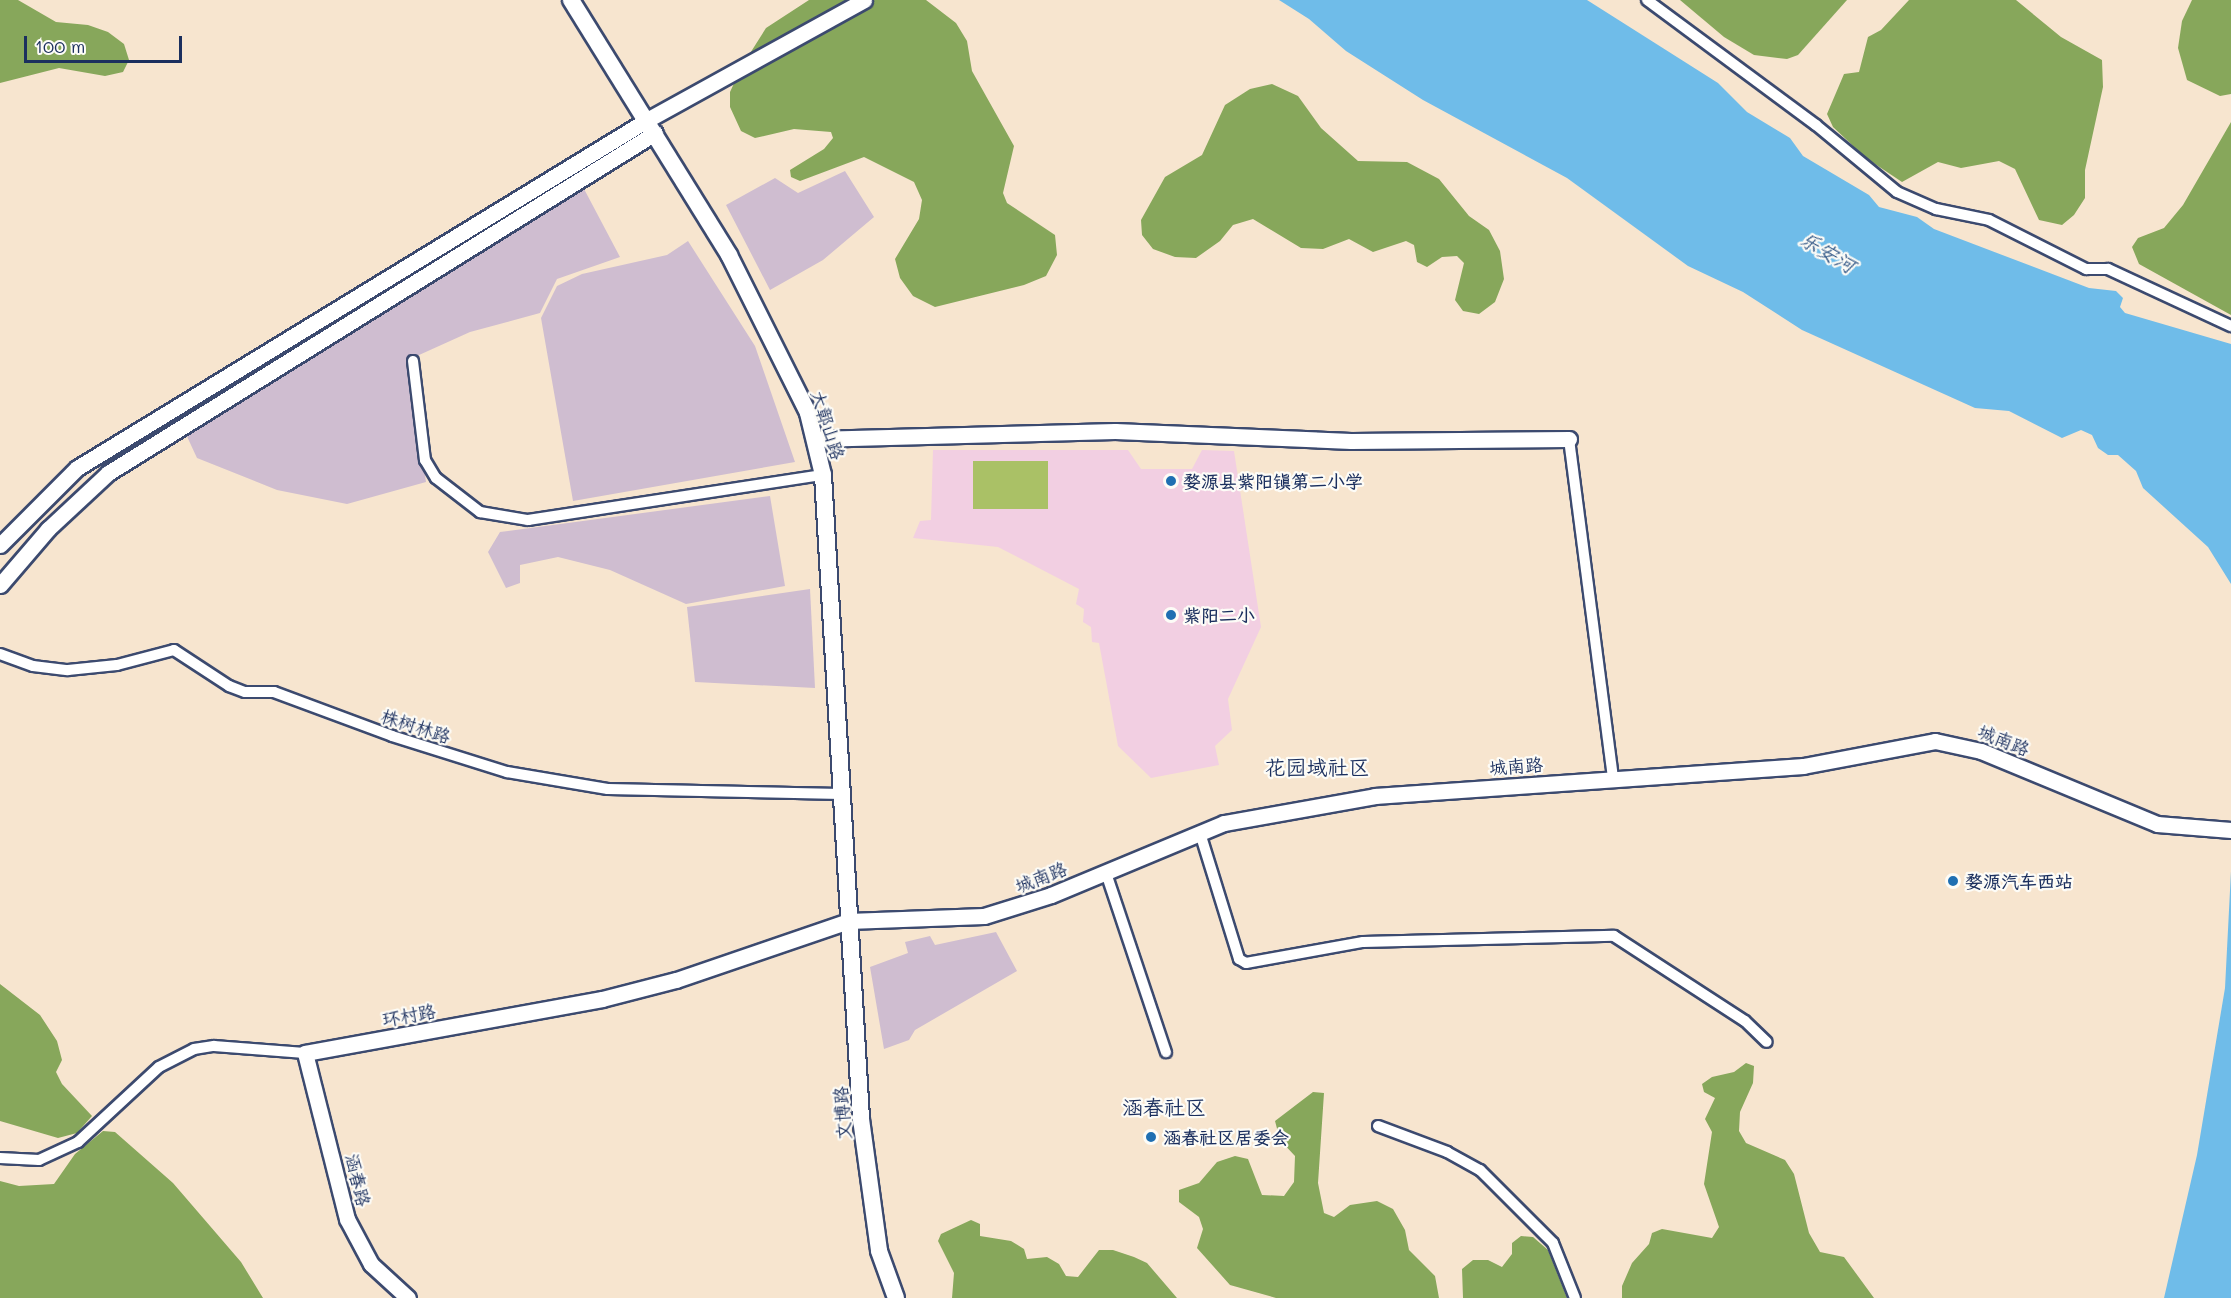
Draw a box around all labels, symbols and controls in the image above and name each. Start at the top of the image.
scale bar [27,24,184,62]
text: 100 m [35,34,85,58]
water label: 乐安河 [1796,226,1860,278]
street label: 大鄣山路 [807,387,849,463]
place label: 婺源县紫阳镇第二小学 [1183,470,1363,492]
marker: 婺源县紫阳镇第二小学 [1164,474,1178,488]
place label: 紫阳二小 [1183,604,1255,626]
marker: 紫阳二小 [1164,608,1178,622]
street label: 株树林路 [378,705,454,747]
street label: 城南路 [1975,720,2033,760]
street label: 城南路 [1488,753,1544,779]
district label: 花园域社区 [1265,754,1369,780]
street label: 城南路 [1012,857,1070,897]
place label: 婺源汽车西站 [1965,870,2073,892]
marker: 婺源汽车西站 [1946,874,1960,888]
street label: 环村路 [381,1000,437,1030]
street label: 文博路 [829,1085,855,1141]
district label: 涵春社区 [1122,1094,1206,1120]
place label: 涵春社区居委会 [1163,1126,1289,1148]
marker: 涵春社区居委会 [1144,1130,1158,1144]
street label: 涵春路 [341,1151,375,1209]

